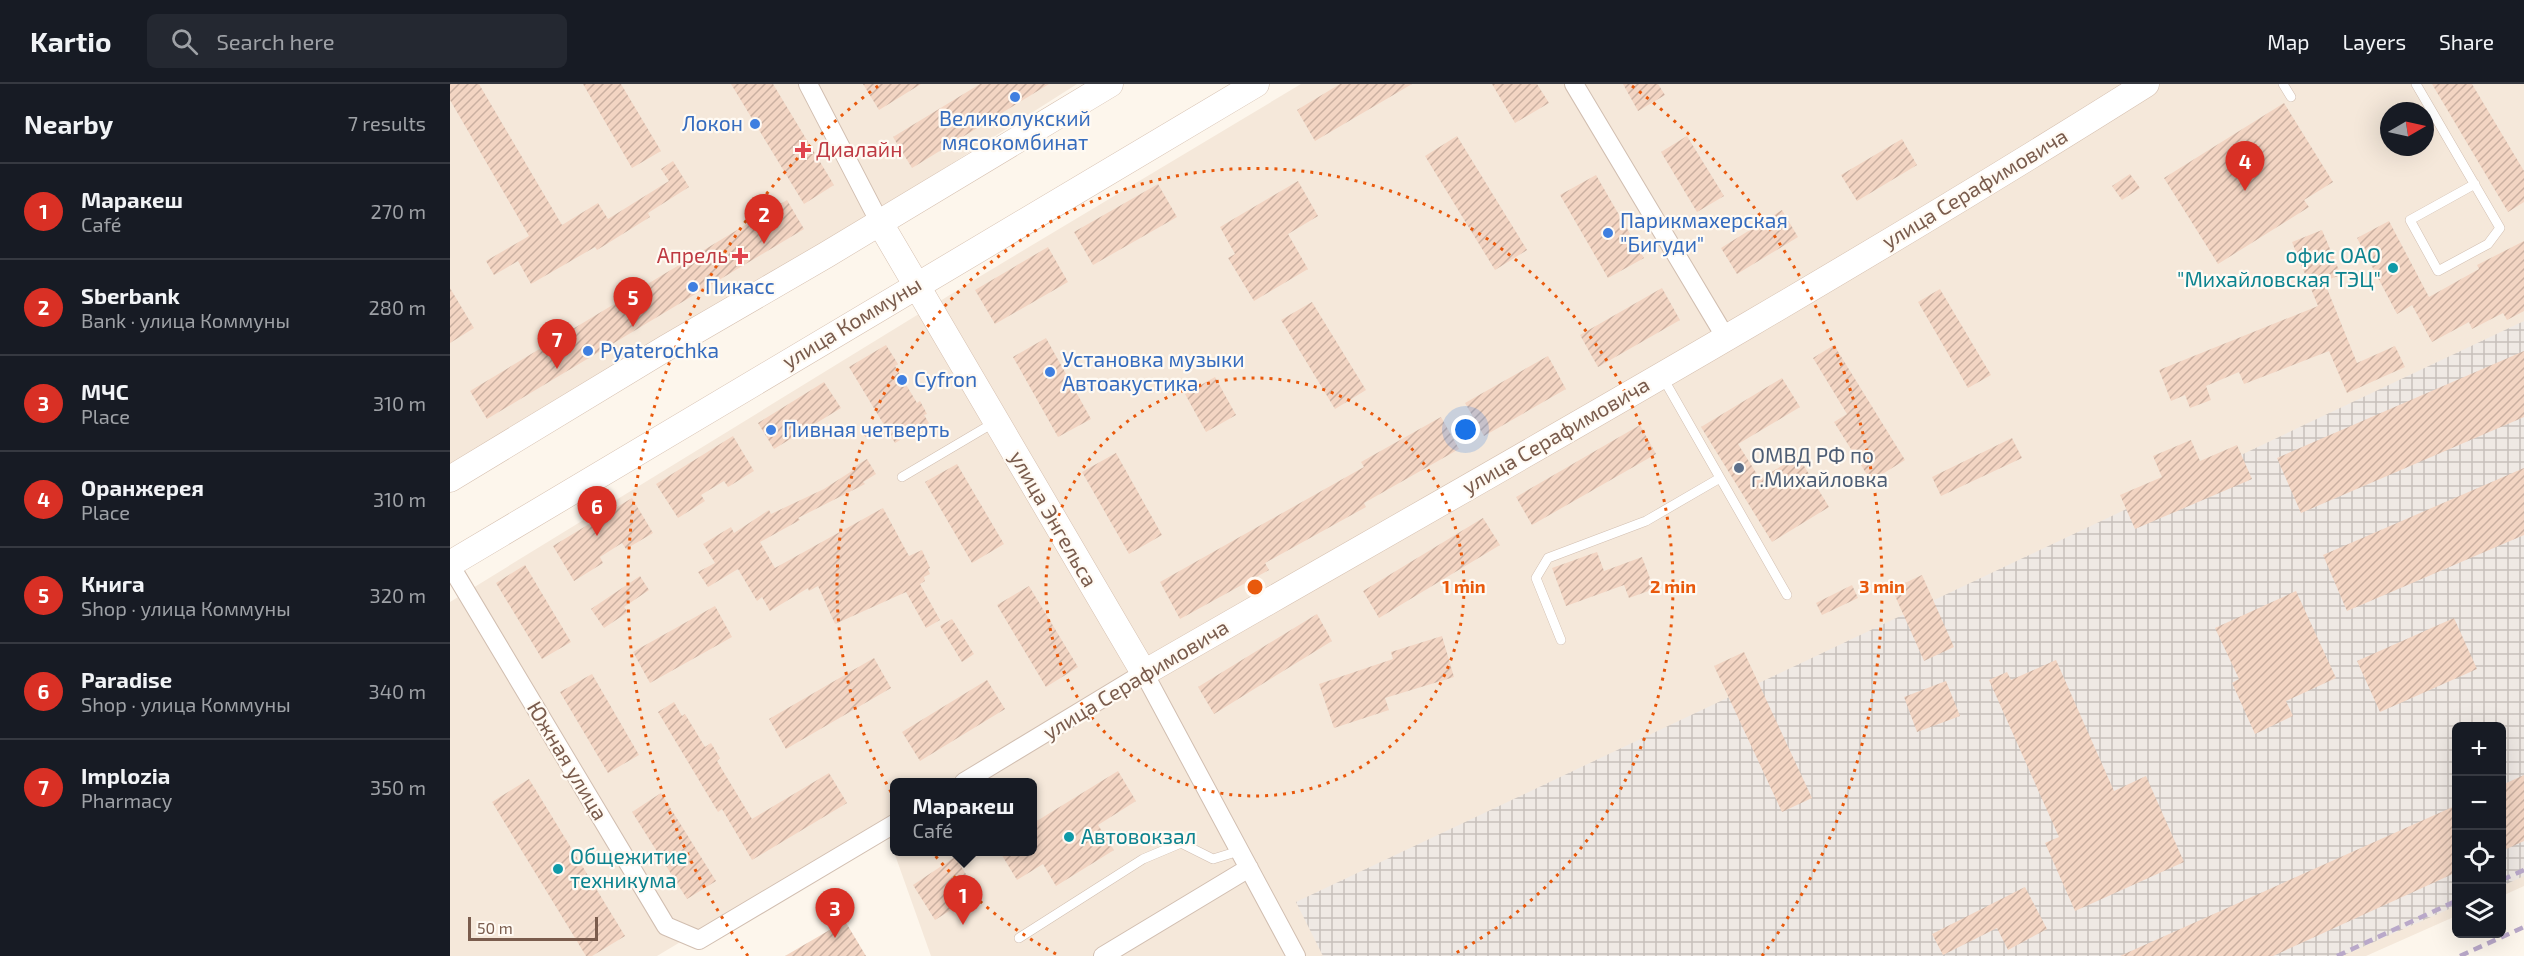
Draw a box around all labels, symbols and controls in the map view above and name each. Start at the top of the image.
search box [147,14,567,68]
text: Kartio [30,24,111,58]
icon: search [168,25,201,58]
text: Search here [216,28,335,54]
text: Map [2267,29,2309,54]
text: Layers [2342,29,2406,54]
text: Share [2439,29,2494,54]
marker: Великолукский мясокомбинат [1008,90,1022,104]
north arrow [2380,102,2434,156]
place label: Великолукский мясокомбинат [939,105,1091,154]
text: Nearby [24,108,113,139]
place label: Локон [682,110,743,135]
text: 7 results [348,111,426,135]
marker: Локон [748,117,762,131]
street label: улица Серафимовича [1877,122,2072,254]
place label: Диалайн [816,136,902,161]
marker: Диалайн [794,141,812,159]
pin: 4 [2226,141,2264,191]
text: Маракеш [81,186,183,212]
pin: 2 [744,194,784,244]
text: 1 [39,199,48,223]
text: 270 m [370,199,426,223]
place label: Парикмахерская "Бигуди" [1620,207,1788,257]
text: Café [81,212,122,236]
marker: Парикмахерская "Бигуди" [1601,226,1615,240]
place label: Апрель [657,242,728,267]
place label: офис ОАО "Михайловская ТЭЦ" [2177,242,2381,291]
marker: Апрель [733,249,747,263]
marker: офис ОАО "Михайловская ТЭЦ" [2386,261,2400,275]
street label: улица Коммуны [777,270,926,374]
place label: Пикасс [705,273,775,298]
pin: 5 [614,278,652,327]
marker: Пикасс [686,280,700,294]
text: Sberbank [81,282,180,308]
text: 2 [38,295,49,319]
text: 280 m [369,295,426,319]
text: Bank · улица Коммуны [81,308,290,332]
pin: 7 [538,320,576,369]
place label: Pyaterochka [600,337,719,362]
marker: Pyaterochka [581,344,595,358]
place label: Установка музыки Автоакустика [1062,346,1245,396]
marker: Установка музыки Автоакустика [1043,365,1057,379]
place label: Cyfron [914,366,977,391]
street label: улица Серафимовича [1457,371,1654,499]
marker: Cyfron [895,373,909,387]
text: МЧС [81,378,129,404]
text: 3 [38,391,49,415]
text: 310 m [373,391,426,415]
text: Place [81,404,130,428]
your location [1451,415,1480,444]
place label: Пивная четверть [783,416,950,441]
marker: Пивная четверть [764,423,778,437]
place label: ОМВД РФ по г.Михайловка [1751,442,1888,491]
street label: улица Энгельса [1004,446,1103,591]
marker: ОМВД РФ по г.Михайловка [1732,461,1746,475]
text: Оранжерея [81,474,204,500]
pin: 6 [578,486,616,536]
text: 4 [37,487,50,511]
text: 310 m [373,487,426,511]
text: Place [81,500,130,524]
text: Книга [81,570,145,596]
text: 1 min [1442,575,1486,597]
text: 2 min [1650,575,1696,597]
text: 3 min [1859,575,1905,597]
centre of rings [1245,577,1265,597]
text: 5 [38,583,49,607]
text: 320 m [370,583,426,607]
text: Shop · улица Коммуны [81,596,291,620]
street label: улица Серафимовича [1038,613,1233,745]
text: Paradise [81,666,172,692]
text: 6 [38,679,49,703]
text: 340 m [369,679,426,703]
text: Shop · улица Коммуны [81,692,291,716]
street label: Южная улица [522,696,614,825]
map controls [2452,722,2506,938]
button: + [2452,722,2506,776]
text: Implozia [81,762,170,788]
text: 7 [38,775,49,799]
text: 350 m [370,775,426,799]
button: − [2452,776,2506,830]
popup [890,778,1037,856]
text: Pharmacy [81,788,172,812]
text: Маракеш [913,792,1014,818]
text: Café [913,818,953,842]
place label: Автовокзал [1081,823,1196,848]
marker: Автовокзал [1062,830,1076,844]
button: locate [2452,830,2506,884]
place label: Общежитие техникума [570,843,688,893]
marker: Общежитие техникума [551,862,565,876]
pin: 1 [944,876,982,925]
button: layers [2452,884,2506,938]
pin: 3 [816,888,854,938]
scale bar [468,914,598,942]
text: 50 m [477,918,513,937]

